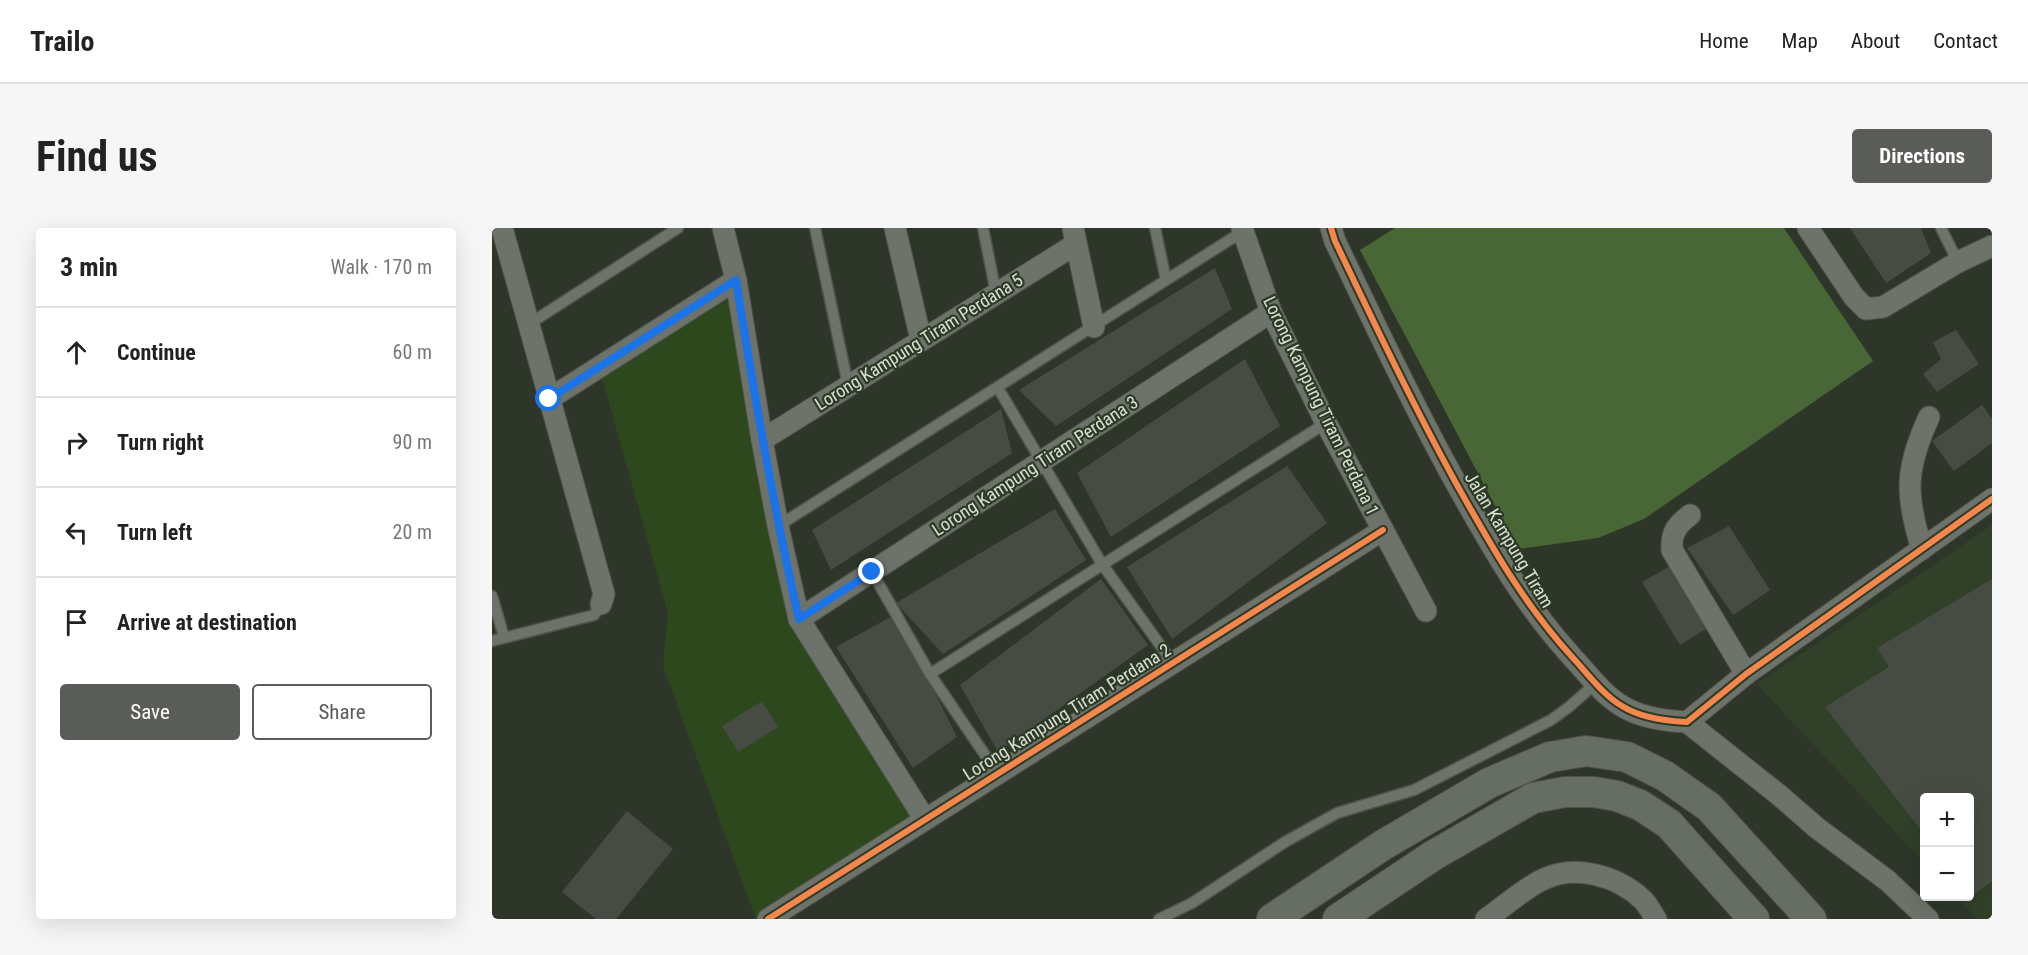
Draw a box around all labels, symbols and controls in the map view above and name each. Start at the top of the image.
text: Trailo [30,25,94,58]
text: Home [1699,29,1749,53]
text: Map [1782,29,1818,53]
text: About [1851,29,1900,53]
text: Contact [1933,29,1998,53]
button: Directions [1852,129,1992,183]
text: Find us [36,132,157,181]
text: 3 min [60,252,118,282]
text: Walk · 170 m [331,255,432,279]
street label: Lorong Kampung Tiram Perdana 5 [811,269,1027,414]
street label: Lorong Kampung Tiram Perdana 1 [1259,293,1384,519]
icon: ahead [60,336,93,369]
text: Continue [117,340,196,365]
text: 60 m [393,340,432,364]
route start [535,385,561,411]
street label: Lorong Kampung Tiram Perdana 3 [928,391,1142,540]
icon: right [60,426,93,459]
text: Turn right [117,430,204,455]
text: 90 m [393,430,432,454]
street label: Jalan Kampung Tiram [1461,468,1558,611]
icon: left [60,516,93,549]
text: Turn left [117,520,192,545]
text: 20 m [393,520,432,544]
route end [858,558,884,584]
icon: arrive [60,606,93,639]
text: Arrive at destination [117,610,297,635]
street label: Lorong Kampung Tiram Perdana 2 [959,639,1175,784]
button: Save [60,684,240,740]
button: Share [252,684,432,740]
map controls [1920,793,1974,901]
button: + [1920,793,1974,847]
button: − [1920,847,1974,901]

